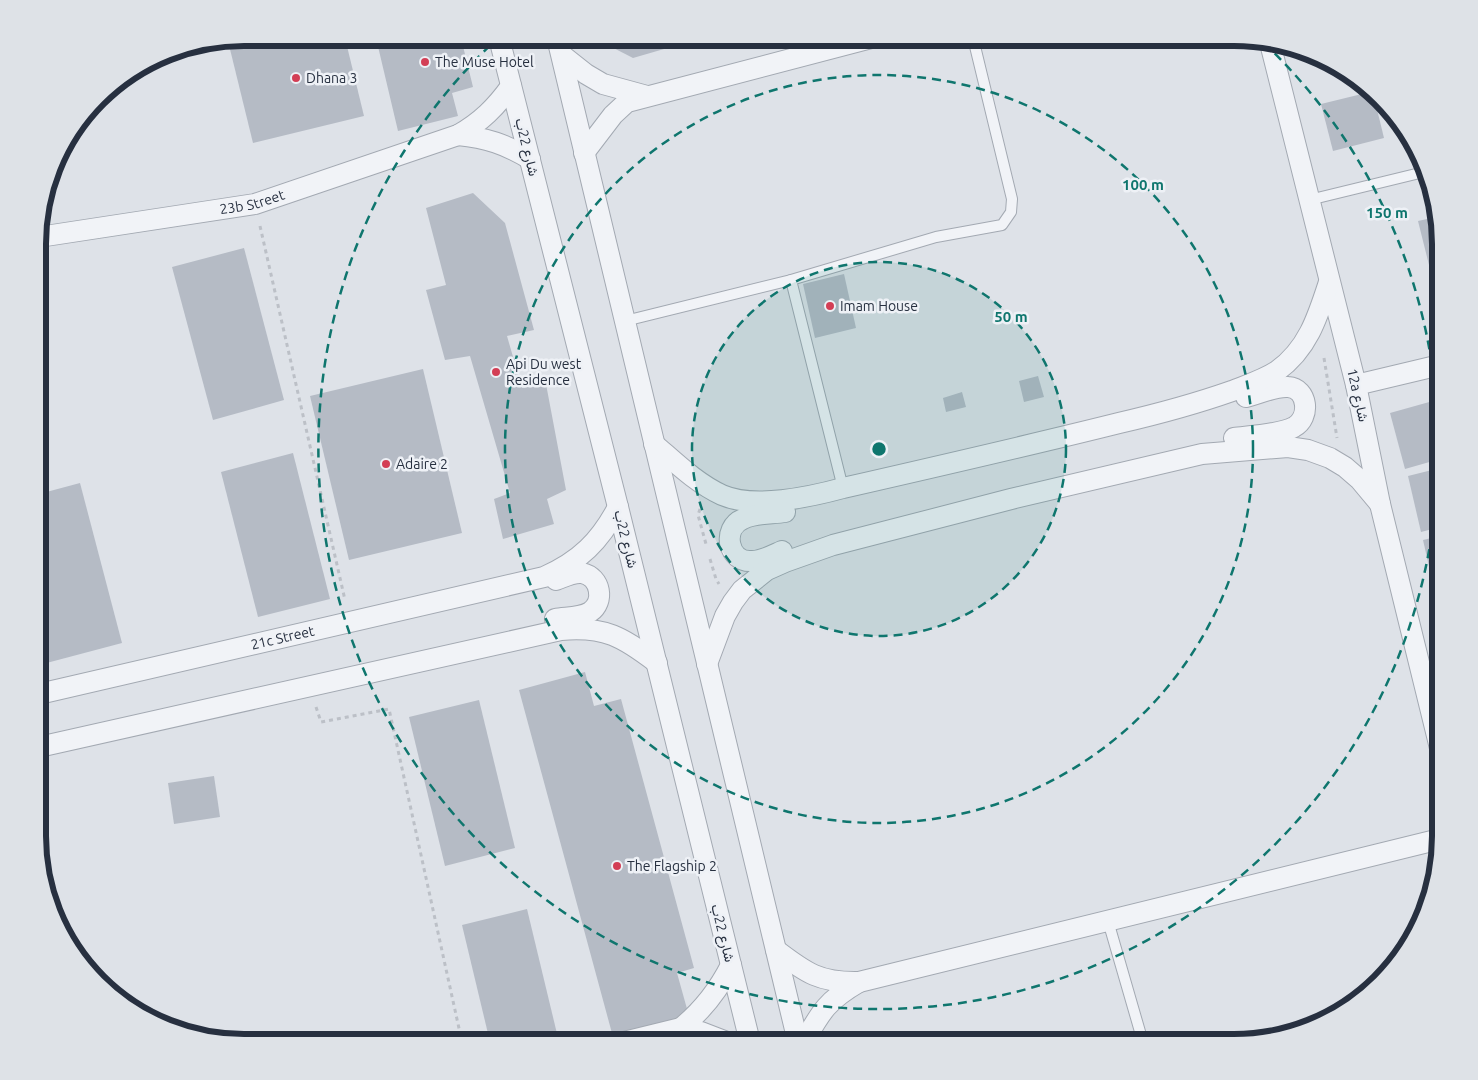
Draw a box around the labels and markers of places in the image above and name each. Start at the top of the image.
place label: The Muse Hotel [435,54,534,70]
marker: The Muse Hotel [419,56,431,68]
place label: Dhana 3 [306,70,357,86]
marker: Dhana 3 [290,72,302,84]
place label: Imam House [840,298,918,314]
marker: Imam House [824,300,836,312]
place label: Api Du west Residence [506,356,582,388]
marker: Api Du west Residence [490,366,502,378]
centre of rings [870,440,888,458]
place label: Adaire 2 [396,456,448,472]
marker: Adaire 2 [380,458,392,470]
place label: The Flagship 2 [627,858,717,874]
marker: The Flagship 2 [611,860,623,872]

